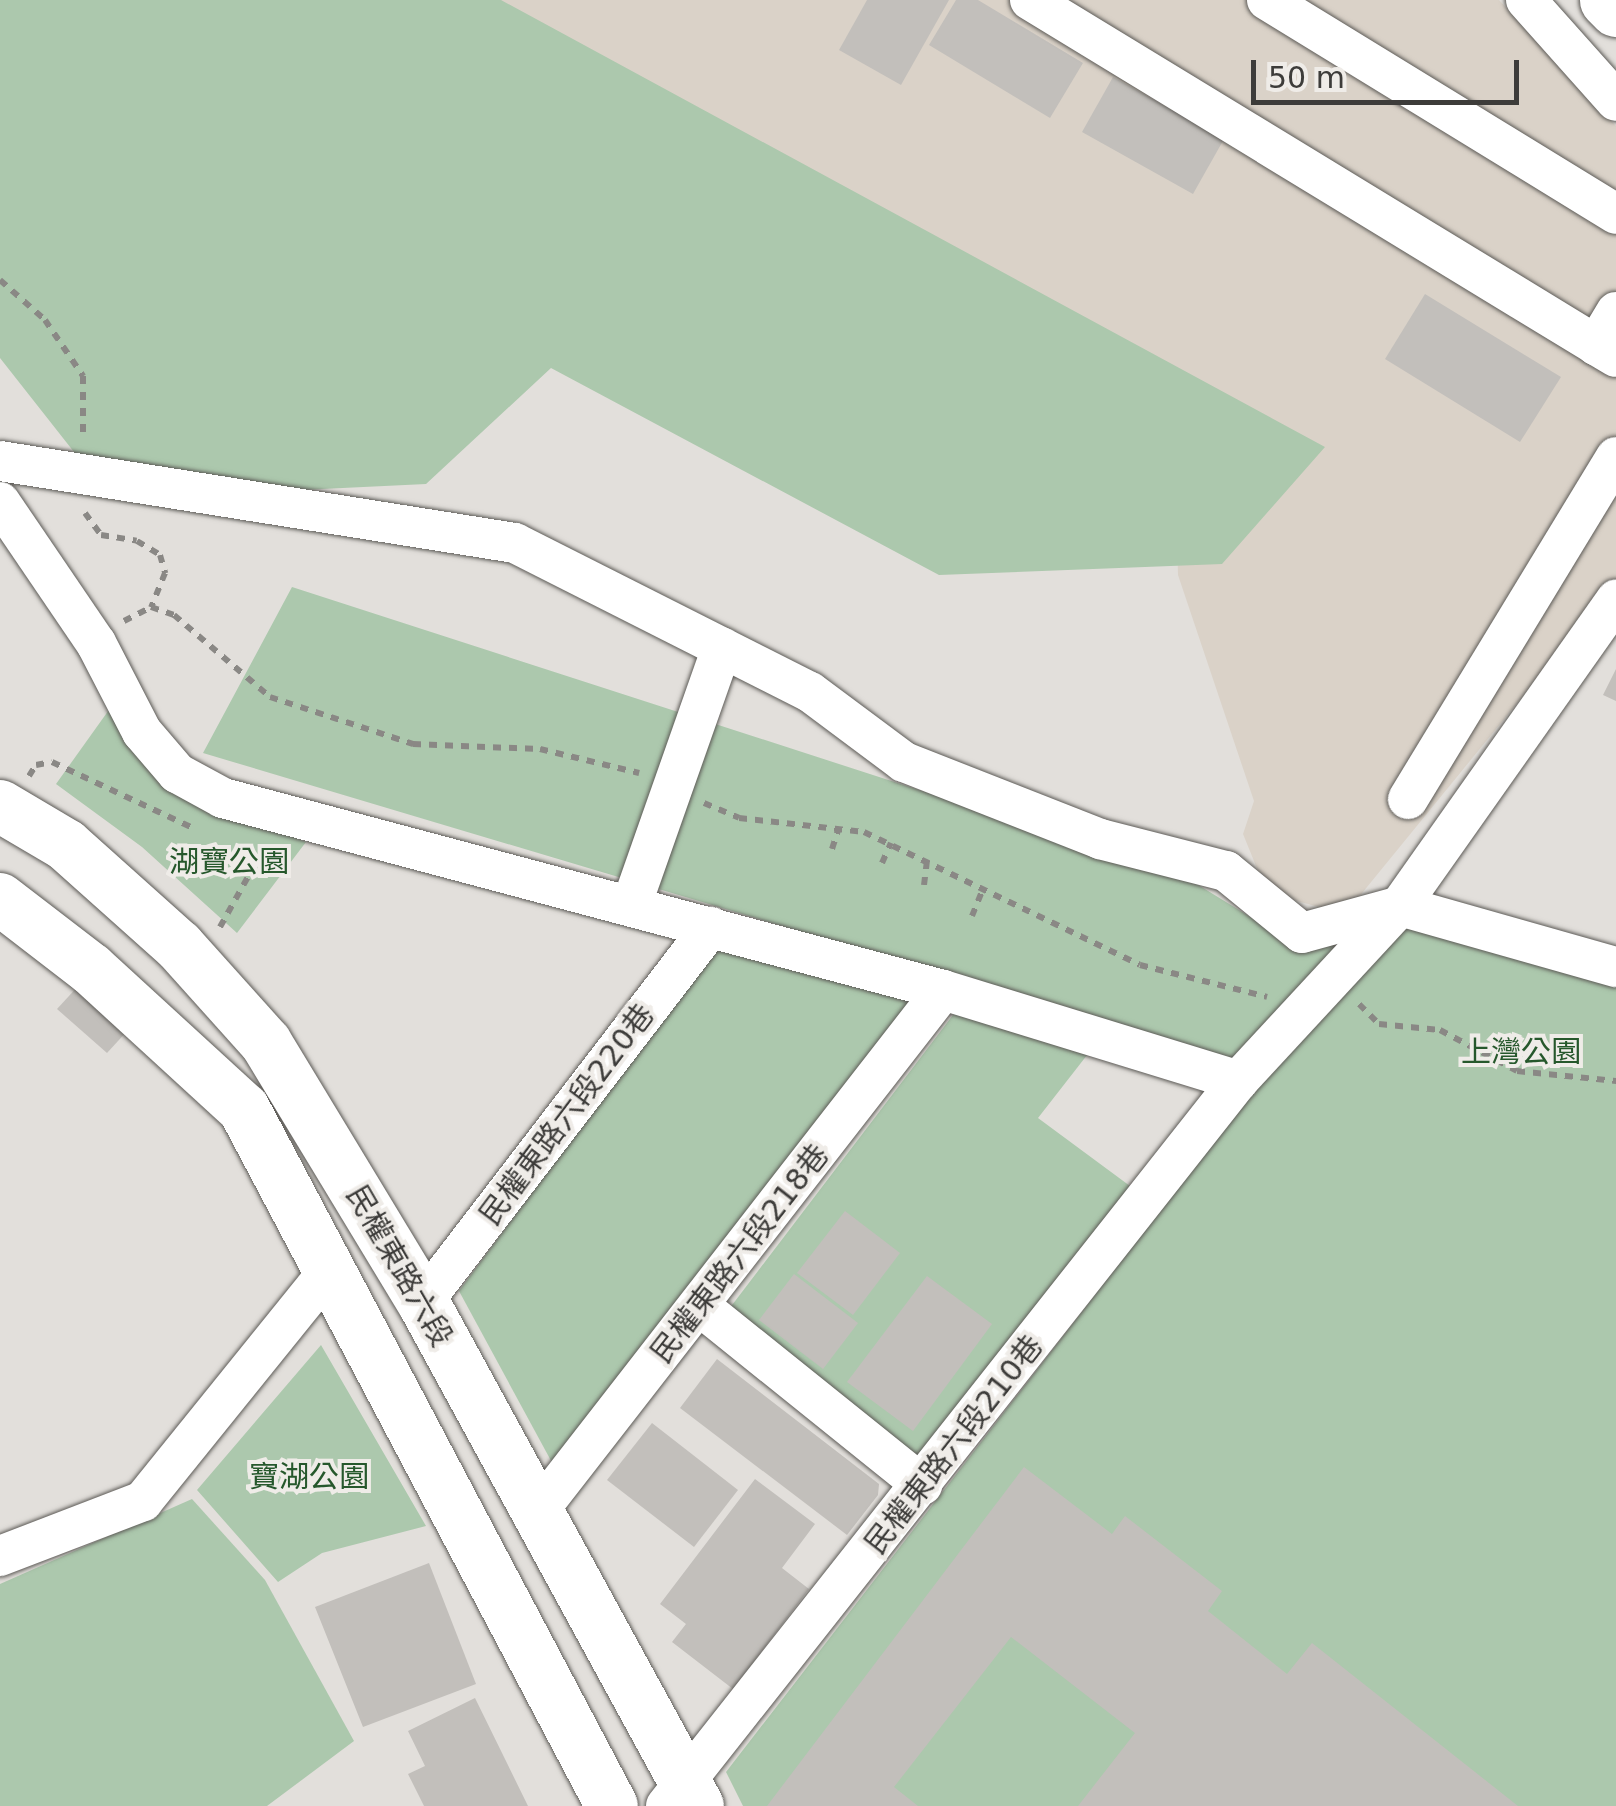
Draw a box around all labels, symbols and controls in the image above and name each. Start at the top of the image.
scale bar [1256,40,1524,102]
text: 50 m [1268,60,1345,95]
park label: 湖寶公園 [169,844,289,880]
street label: 民權東路六段220巷 [472,997,662,1233]
park label: 上灣公園 [1461,1034,1581,1070]
street label: 民權東路六段218巷 [644,1138,836,1370]
street label: 民權東路六段 [338,1179,460,1353]
street label: 民權東路六段210巷 [858,1329,1050,1561]
park label: 寶湖公園 [249,1459,369,1495]

